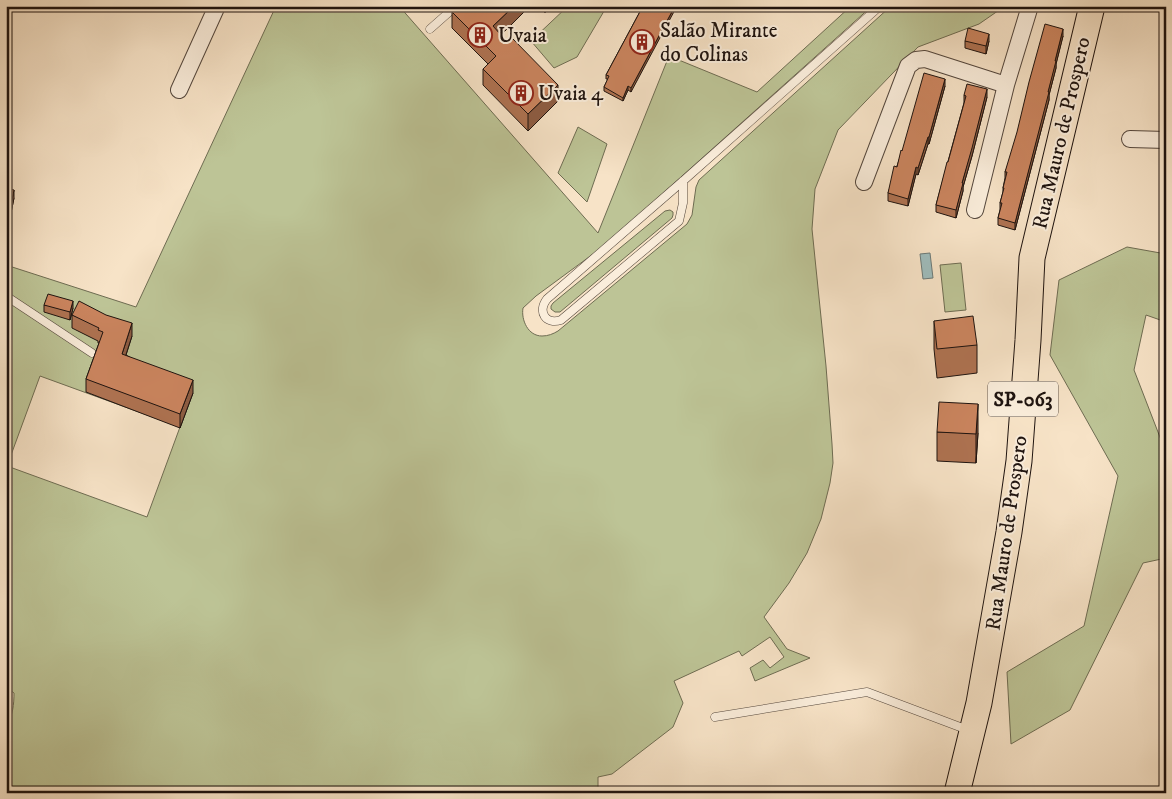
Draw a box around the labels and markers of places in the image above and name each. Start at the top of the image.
place label: Salão Mirante do Colinas [660,18,778,68]
building icon: Uvaia [467,22,493,48]
place label: Uvaia [498,23,547,49]
building icon: Salão Mirante do Colinas [629,29,655,55]
building icon: Uvaia 4 [508,80,534,106]
place label: Uvaia 4 [538,81,604,107]

